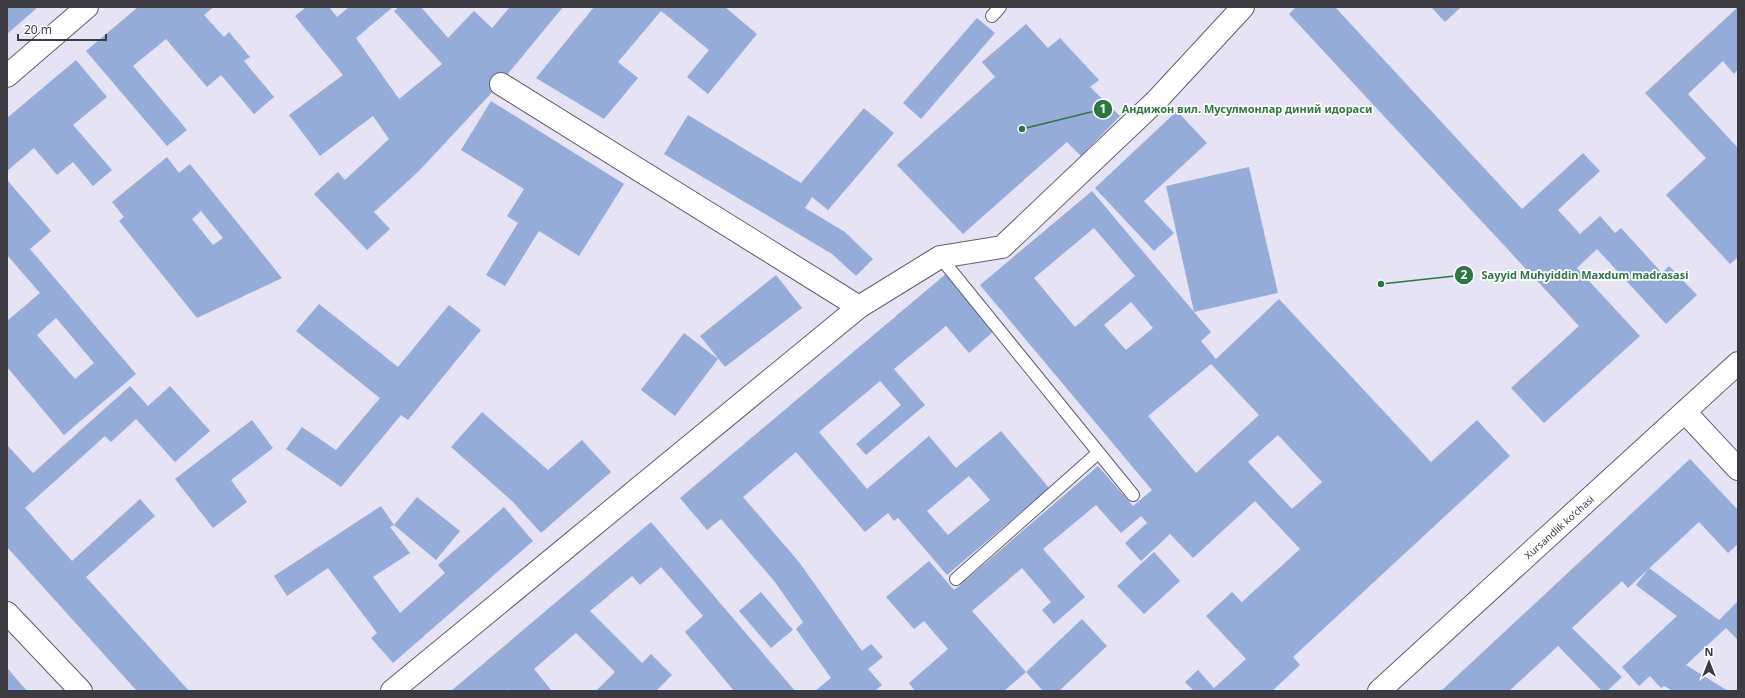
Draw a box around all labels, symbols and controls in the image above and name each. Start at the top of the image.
scale bar [18,16,106,42]
text: 20 m [24,21,52,38]
callout: Андижон вил. Мусулмонлар диний идораси [1093,97,1380,120]
text: 1 [1100,100,1106,117]
text: Андижон вил. Мусулмонлар диний идораси [1122,101,1372,116]
callout: Sayyid Muhyiddin Maxdum madrasasi [1454,263,1697,286]
text: 2 [1461,266,1468,283]
text: Sayyid Muhyiddin Maxdum madrasasi [1481,267,1689,282]
street label: Xursandlik koʻchasi [1521,492,1597,562]
north arrow [1689,642,1729,682]
text: N [1705,644,1713,659]

